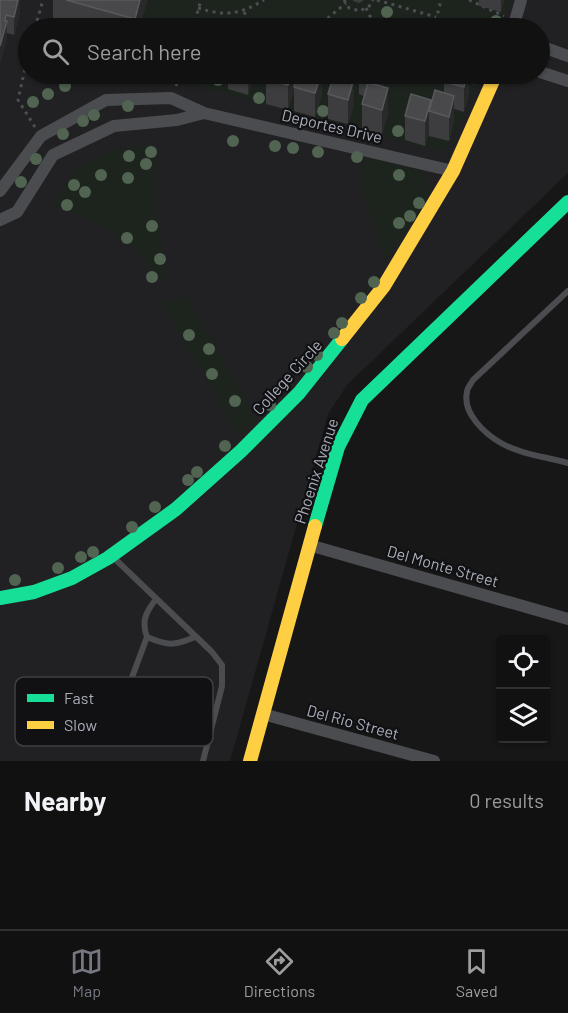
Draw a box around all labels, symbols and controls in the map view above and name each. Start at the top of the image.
search box [18,18,550,84]
icon: search [39,35,72,68]
text: Search here [87,38,201,64]
street label: Deportes Drive [280,105,384,146]
street label: College Circle [248,335,325,418]
street label: Phoenix Avenue [290,416,341,526]
street label: Del Monte Street [385,541,501,591]
map controls [496,635,550,743]
button: locate [496,635,550,689]
legend [15,677,213,746]
text: Fast [64,688,94,707]
button: layers [496,689,550,743]
street label: Del Rio Street [305,700,401,743]
text: Slow [64,715,97,734]
text: Nearby [24,785,106,816]
text: 0 results [469,788,544,812]
tab: Map [70,945,103,1000]
tab: Directions [244,945,315,1000]
tab: Saved [456,945,498,1000]

